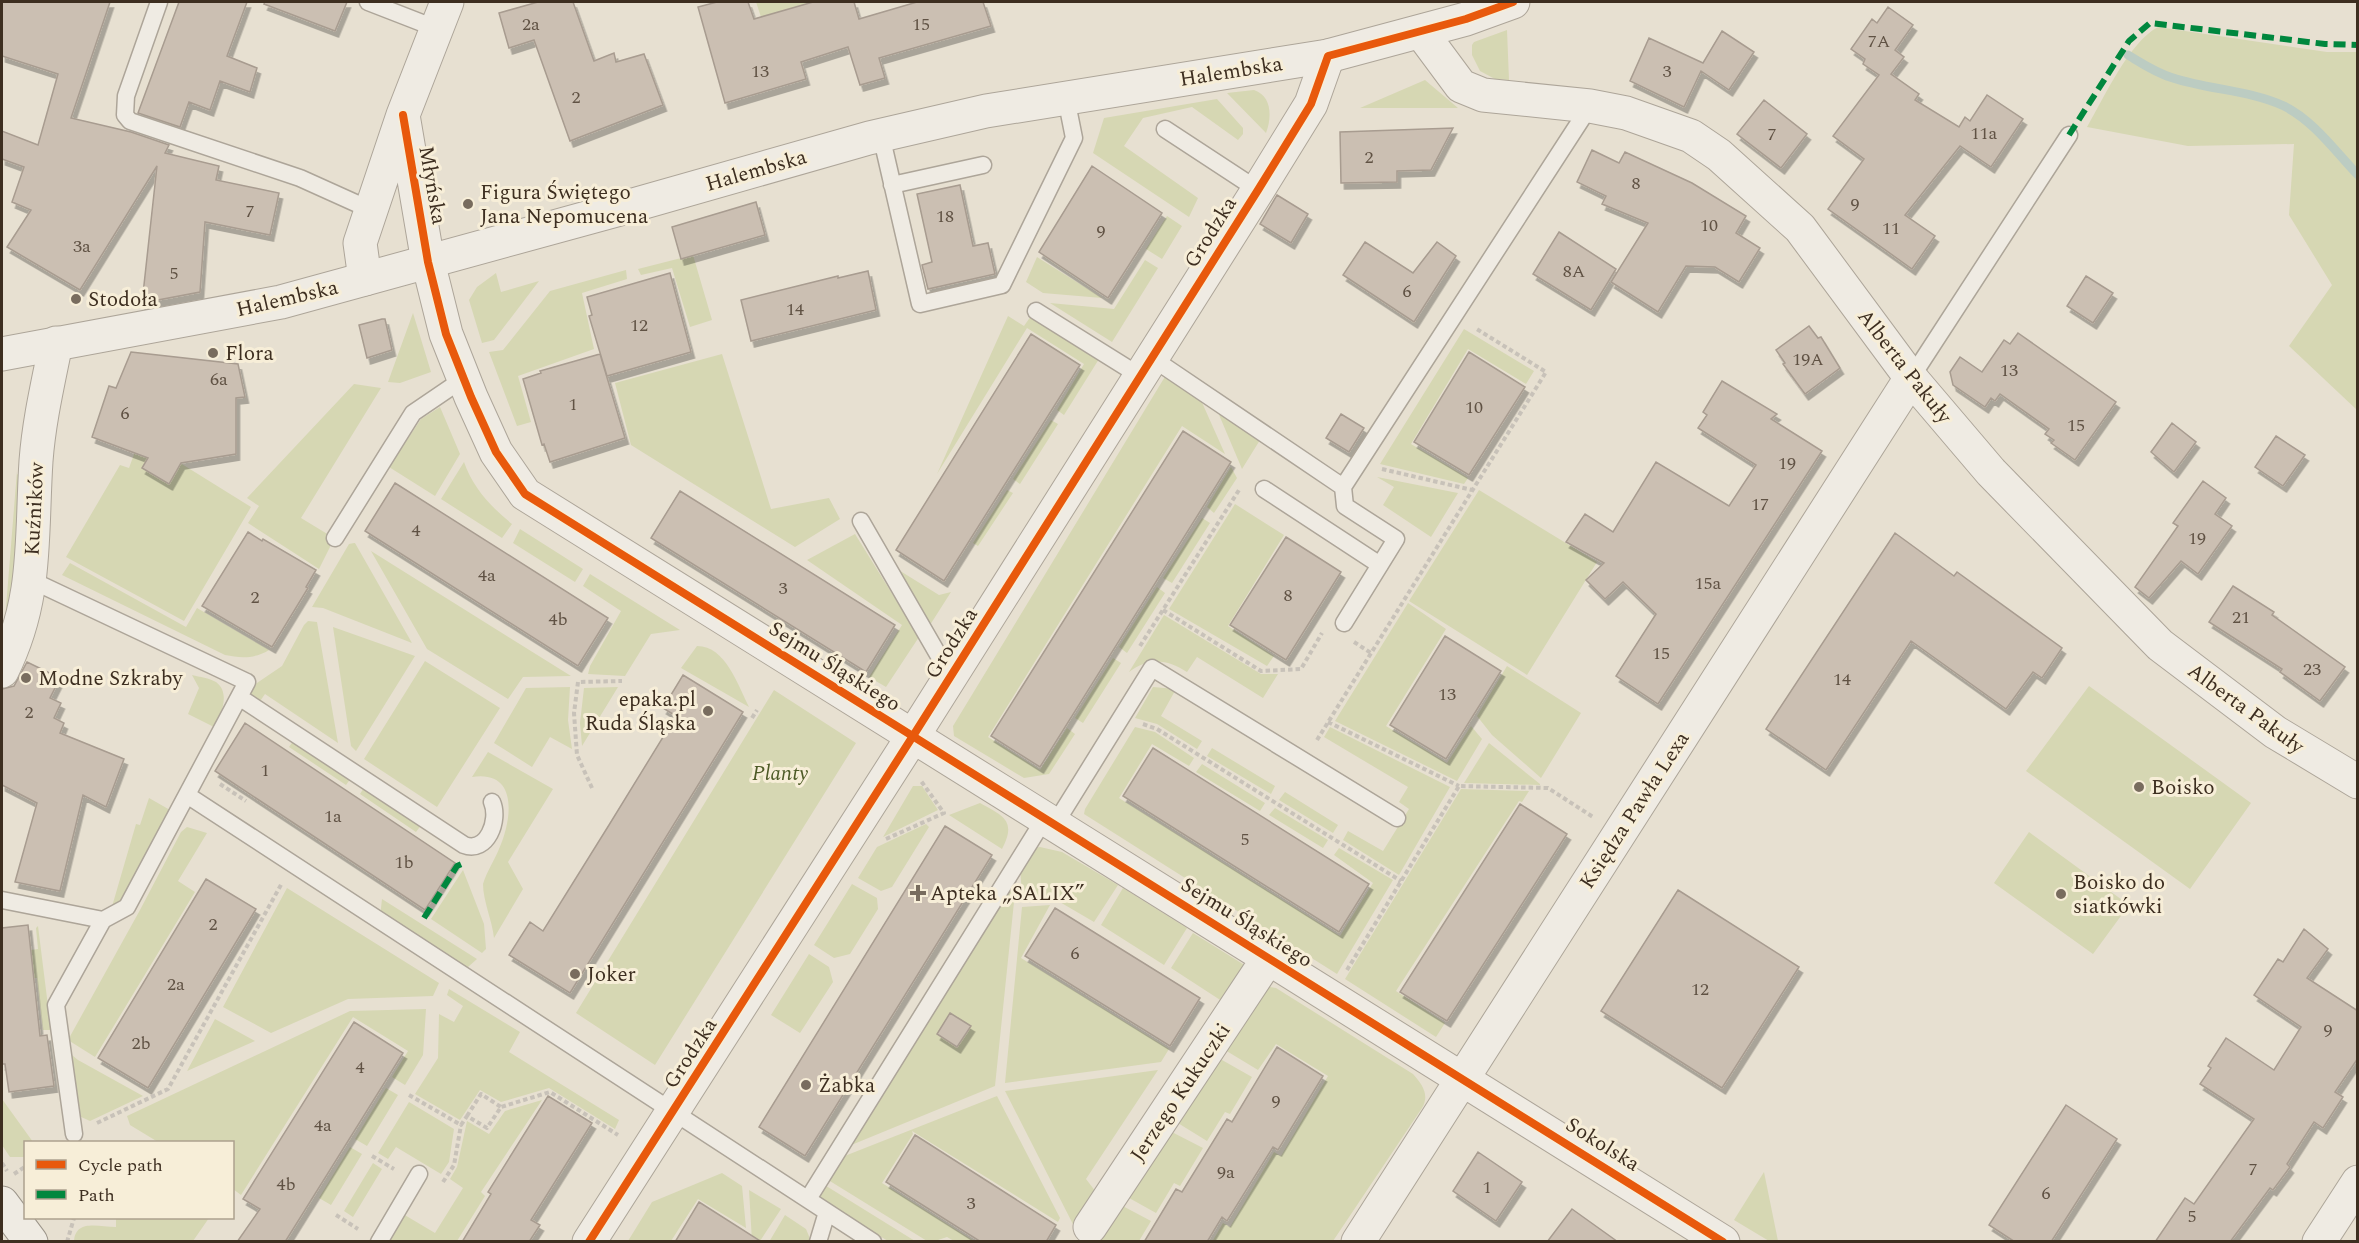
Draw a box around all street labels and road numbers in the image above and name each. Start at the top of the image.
street label: Halembska [1177,48,1286,96]
street label: Halembska [702,141,811,201]
street label: Młyńska [409,143,455,228]
street label: Grodzka [1176,190,1246,275]
street label: Halembska [233,272,342,326]
street label: Alberta Pakuły [1849,303,1960,431]
street label: Kuźników [17,460,53,557]
street label: Grodzka [917,601,987,686]
street label: Sejmu Śląskiego [762,613,907,720]
street label: Alberta Pakuły [2180,655,2311,763]
street label: Księdza Pawła Lexa [1572,725,1698,896]
street label: Sejmu Śląskiego [1174,869,1319,976]
street label: Grodzka [656,1011,726,1095]
street label: Jerzego Kukuczki [1122,1017,1239,1168]
street label: Sokolska [1559,1109,1647,1181]

